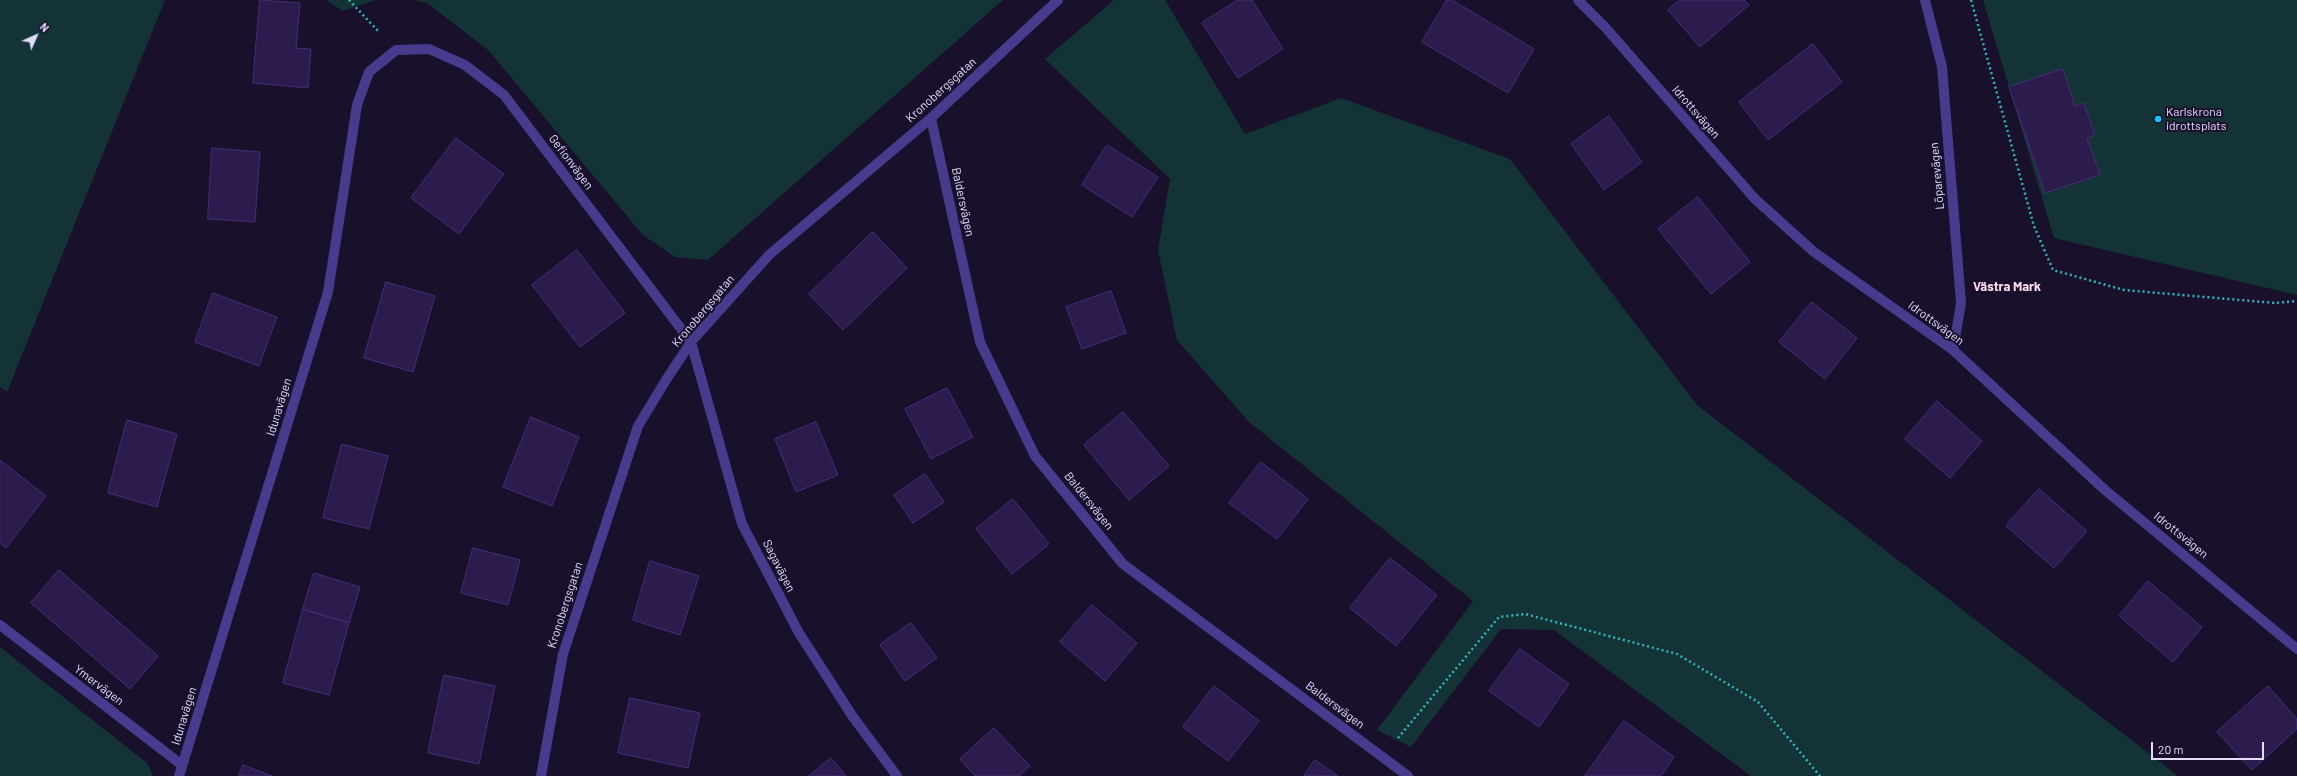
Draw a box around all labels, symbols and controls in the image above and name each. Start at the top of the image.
north arrow [16,16,56,56]
text: N [38,20,52,34]
street label: Kronobergsgatan [903,55,979,125]
street label: Idrottsvägen [1669,83,1723,141]
place label: Karlskrona idrottsplats [2166,105,2227,133]
marker: Karlskrona idrottsplats [2153,114,2163,124]
street label: Gefionvägen [546,132,596,192]
street label: Löparevägen [1927,142,1947,210]
street label: Baldersvägen [949,166,977,238]
street label: Kronobergsgatan [669,272,737,350]
district label: Västra Mark [1973,279,2041,295]
street label: Idrottsvägen [1905,298,1967,348]
street label: Idunavägen [263,376,295,438]
street label: Baldersvägen [1061,469,1117,533]
street label: Idrottsvägen [2151,509,2211,561]
street label: Sagavägen [760,538,798,594]
street label: Kronobergsgatan [544,560,586,650]
street label: Ymervägen [71,662,127,708]
street label: Baldersvägen [1303,678,1367,732]
street label: Idunavägen [168,685,200,747]
scale bar [2153,734,2266,760]
text: 20 m [2158,742,2184,756]

